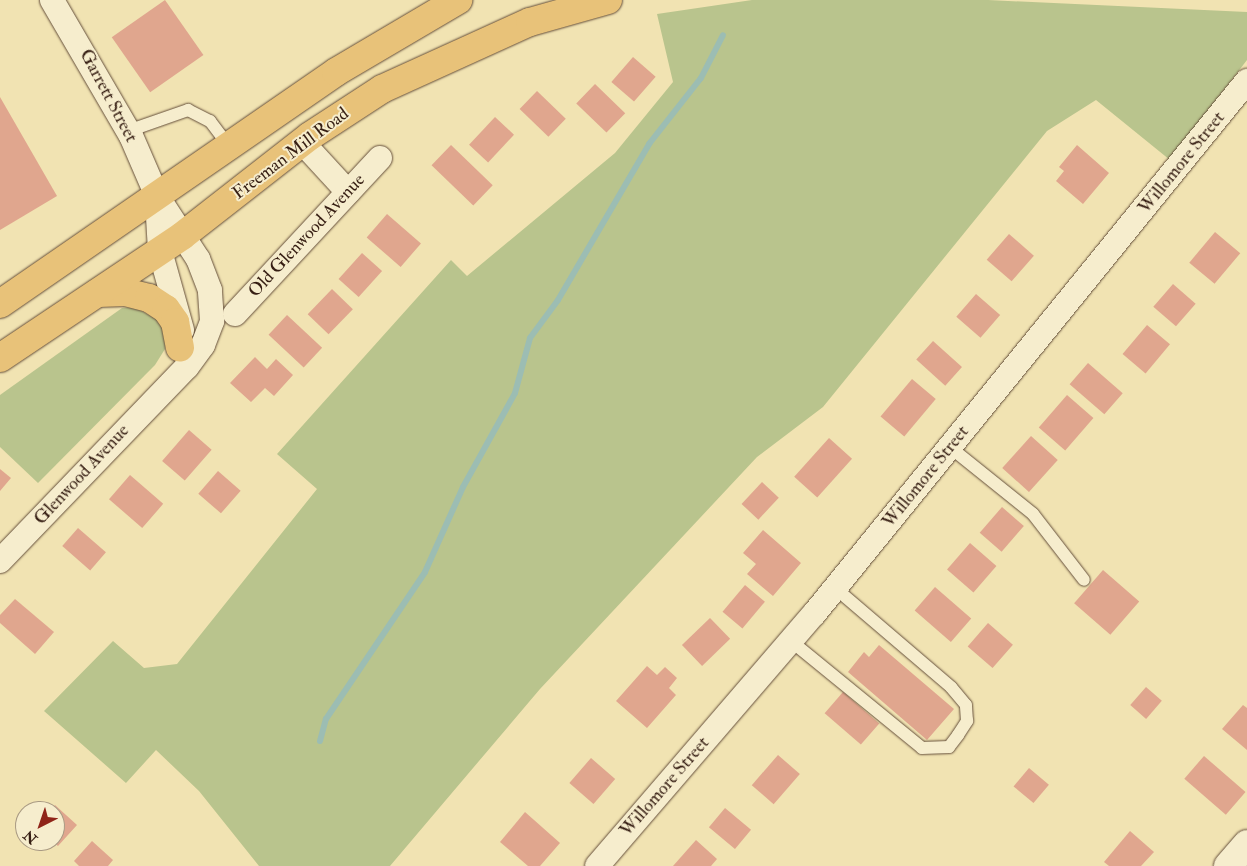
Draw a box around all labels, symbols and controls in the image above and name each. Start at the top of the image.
street label: Garrett Street [74,46,142,146]
street label: Freeman Mill Road [229,103,353,205]
street label: Willomore Street [1134,108,1230,218]
street label: Old Glenwood Avenue [244,170,370,302]
street label: Glenwood Avenue [30,420,134,530]
street label: Willomore Street [878,422,974,532]
street label: Willomore Street [616,733,714,841]
north arrow [15,801,65,851]
text: N [20,826,41,847]

